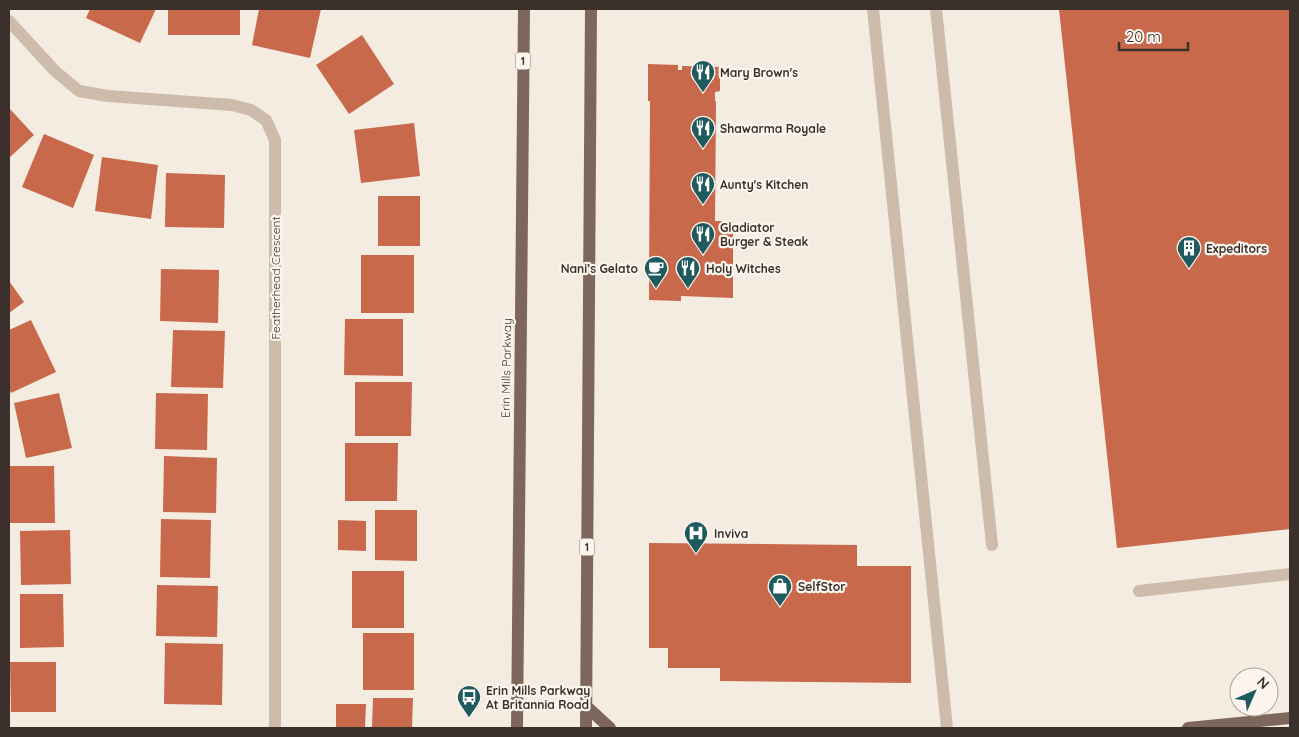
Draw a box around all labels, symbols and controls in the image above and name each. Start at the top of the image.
scale bar [1119,20,1188,52]
text: 20 m [1126,27,1161,46]
road number: 1 [516,52,530,70]
restaurant icon: Mary Brown's [690,59,716,93]
place label: Mary Brown's [720,65,798,80]
restaurant icon: Shawarma Royale [690,115,716,149]
place label: Shawarma Royale [720,121,826,136]
restaurant icon: Aunty's Kitchen [690,171,716,205]
place label: Aunty's Kitchen [720,177,808,192]
street label: Featherhead Crescent [268,216,283,340]
place label: Gladiator Burger & Steak [720,220,809,249]
restaurant icon: Gladiator Burger & Steak [690,221,716,255]
building icon: Expeditors [1176,235,1202,269]
place label: Expeditors [1206,241,1267,256]
cafe icon: Nani’s Gelato [643,255,669,289]
restaurant icon: Holy Witches [675,255,701,289]
place label: Nani’s Gelato [561,261,638,276]
place label: Holy Witches [706,261,781,276]
street label: Erin Mills Parkway [498,318,514,418]
hospital icon: Inviva [683,520,709,554]
place label: Inviva [714,526,748,541]
road number: 1 [580,538,594,556]
shop icon: SelfStor [767,573,793,607]
place label: SelfStor [798,579,845,594]
north arrow [1229,667,1279,717]
text: N [1253,673,1273,693]
place label: Erin Mills Parkway At Britannia Road [486,683,590,712]
bus stop icon: Erin Mills Parkway At Britannia Road [456,684,482,718]

